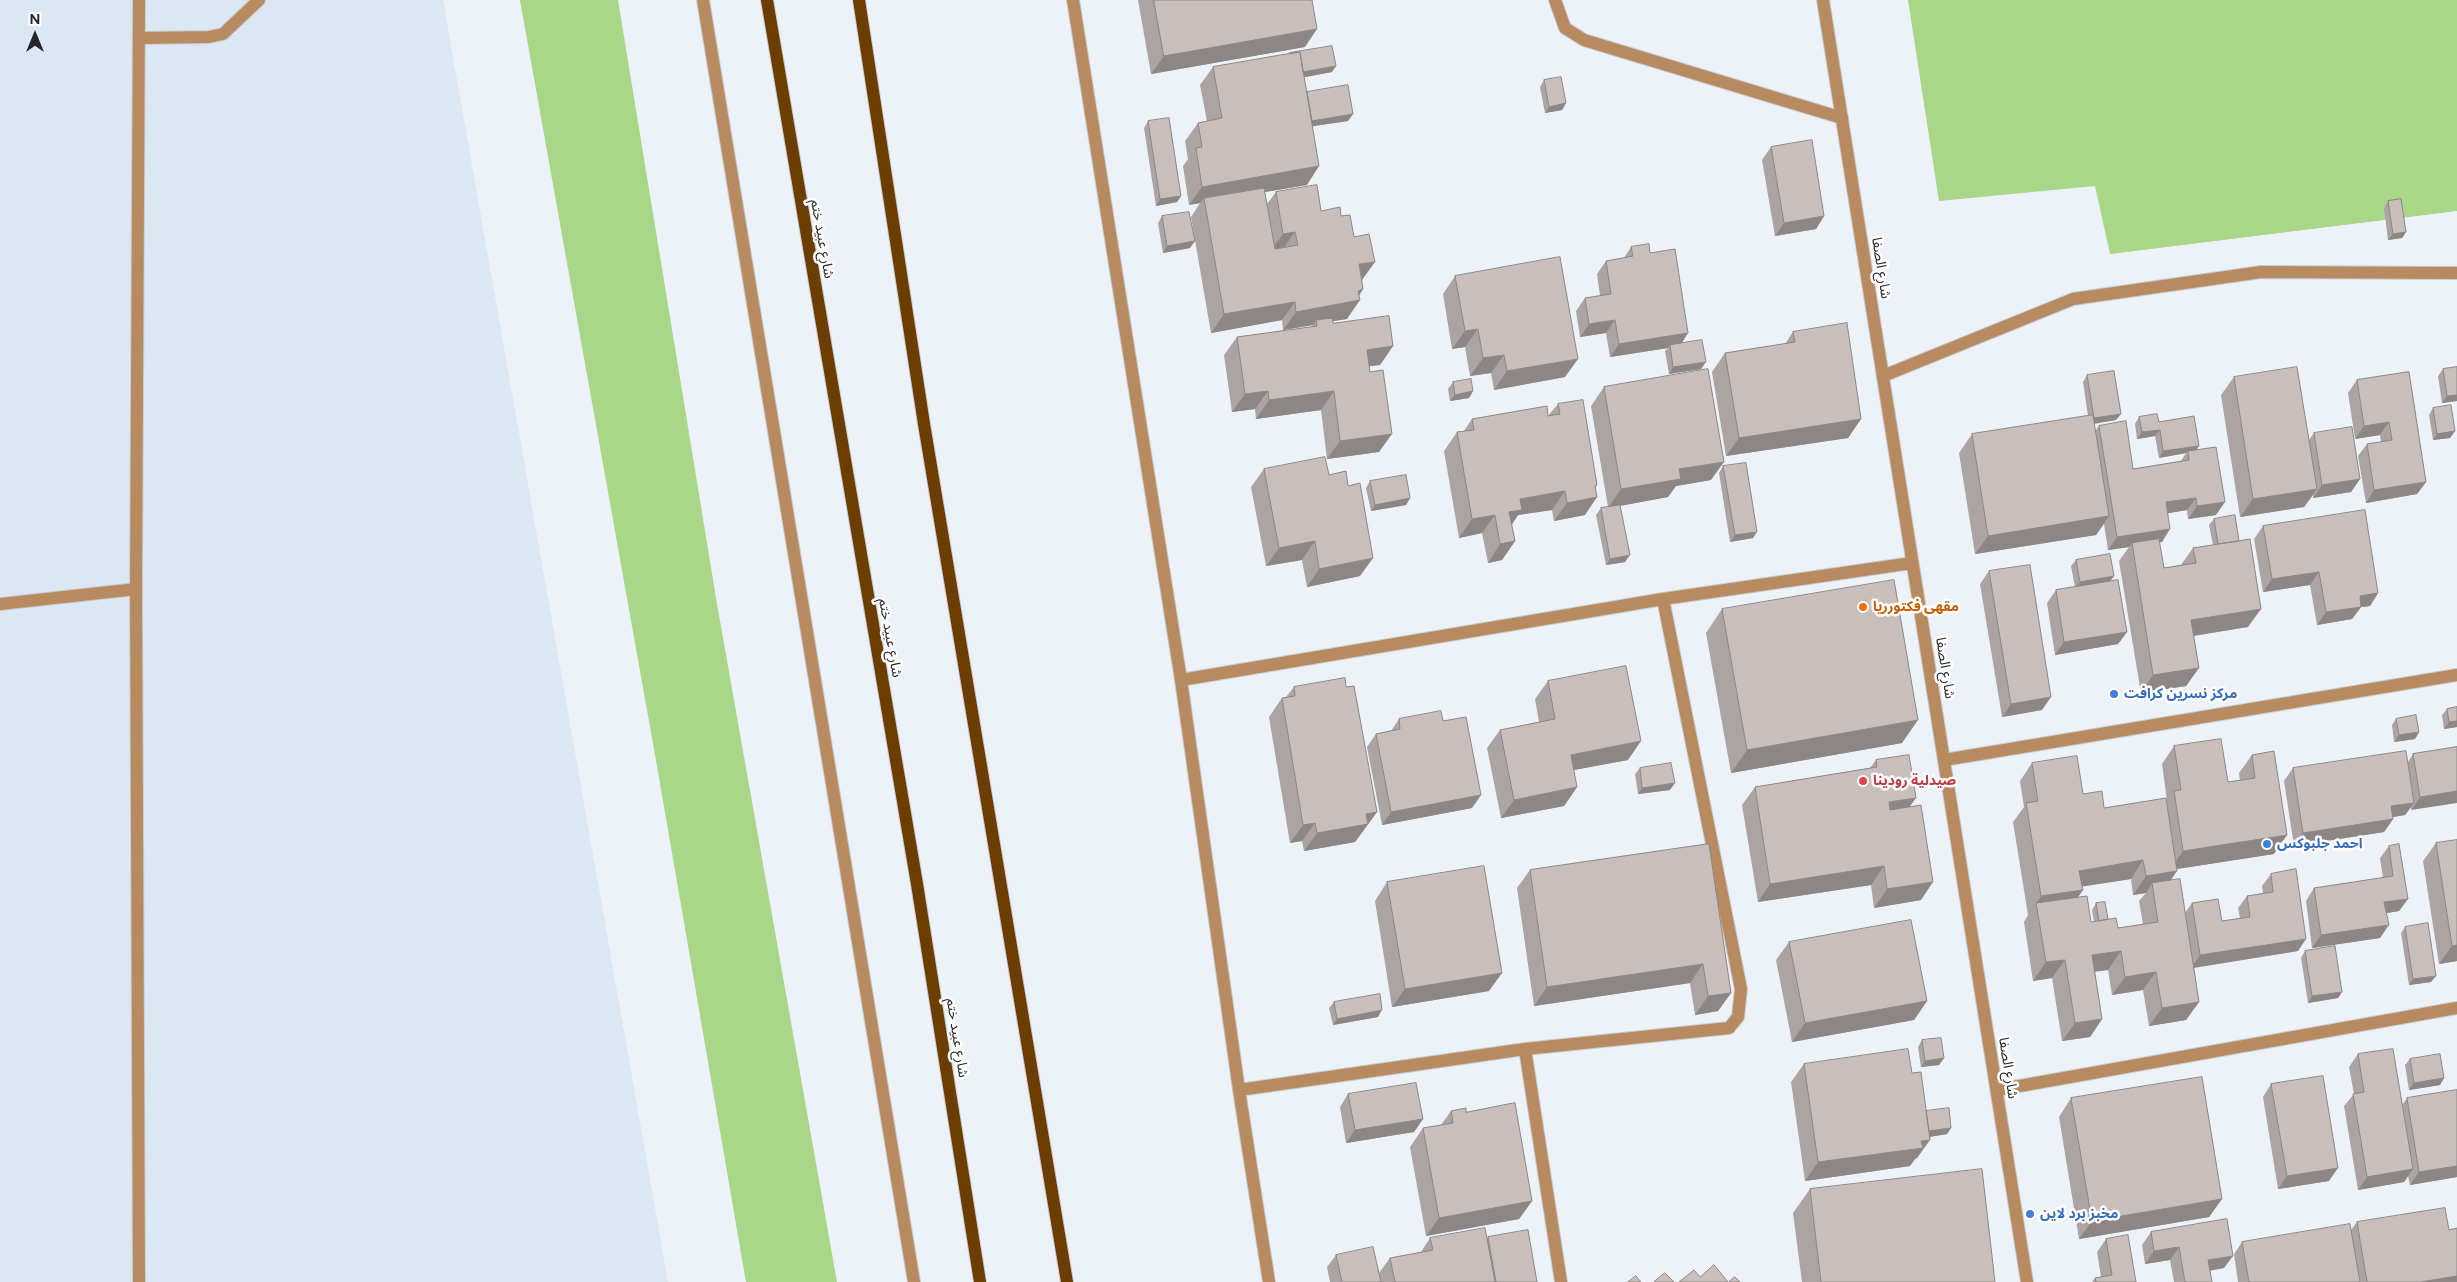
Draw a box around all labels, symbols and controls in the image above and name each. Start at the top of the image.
north arrow [10,10,60,60]
text: N [30,11,40,28]
street label: شارع عبيد ختم [807,198,837,280]
street label: شارع الصفا [1868,236,1894,300]
street label: شارع عبيد ختم [875,597,905,679]
place label: مقهى فكتورريا [1873,599,1959,615]
marker: مقهى فكتورريا [1857,601,1869,613]
street label: شارع الصفا [1932,636,1958,700]
place label: مركز نسرين كرافت [2124,686,2237,702]
marker: مركز نسرين كرافت [2108,688,2120,700]
place label: صيدلية رودينا [1873,773,1956,789]
marker: صيدلية رودينا [1857,775,1869,787]
place label: احمد جلبوكس [2277,836,2363,852]
marker: احمد جلبوكس [2261,838,2273,850]
street label: شارع عبيد ختم [942,997,972,1079]
street label: شارع الصفا [1995,1036,2021,1100]
place label: مخبز برد لاين [2040,1206,2118,1222]
marker: مخبز برد لاين [2024,1208,2036,1220]

